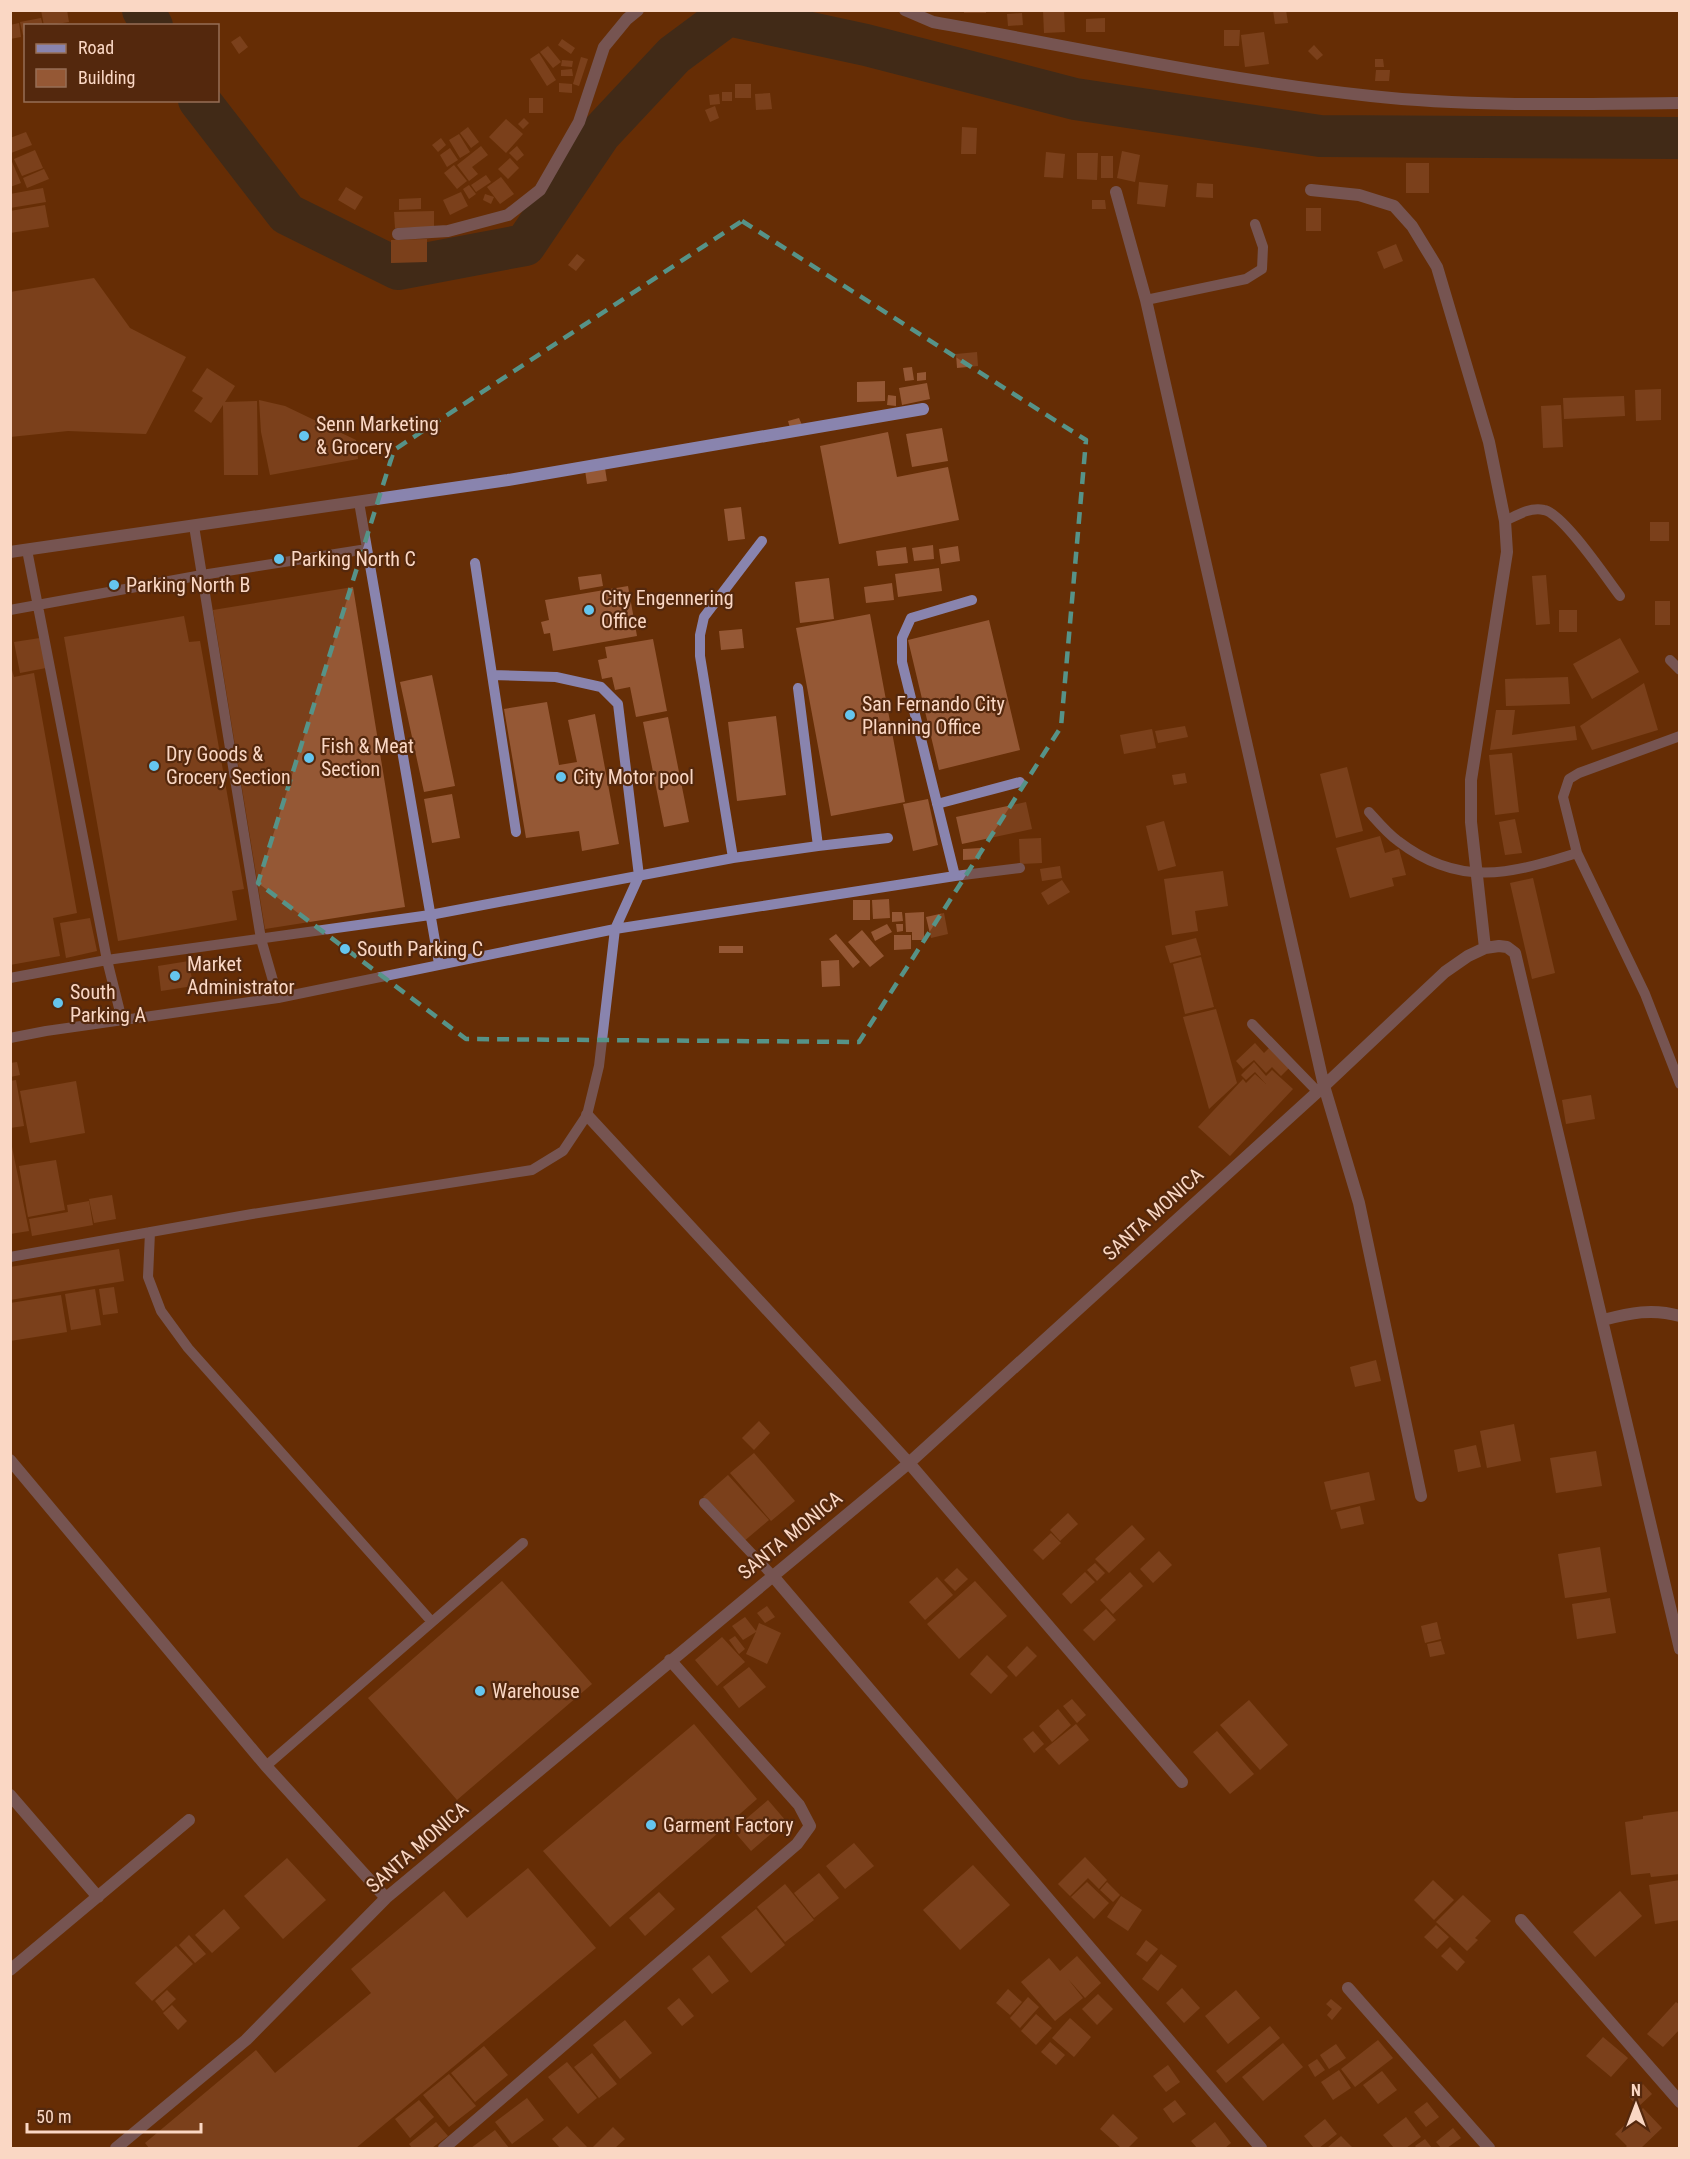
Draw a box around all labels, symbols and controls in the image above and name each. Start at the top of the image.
legend [24,24,219,102]
text: Road [78,37,114,58]
text: Building [78,67,135,88]
place label: Senn Marketing & Grocery [316,412,439,459]
marker: Senn Marketing & Grocery [297,429,311,443]
place label: Parking North C [291,547,416,571]
marker: Parking North C [272,552,286,566]
place label: Parking North B [126,573,251,597]
marker: Parking North B [107,578,121,592]
place label: City Engennering Office [601,586,734,633]
marker: City Engennering Office [582,603,596,617]
place label: San Fernando City Planning Office [862,692,1005,739]
marker: San Fernando City Planning Office [843,708,857,722]
place label: Fish & Meat Section [321,734,414,781]
place label: Dry Goods & Grocery Section [166,742,291,789]
marker: Fish & Meat Section [302,751,316,765]
marker: Dry Goods & Grocery Section [147,759,161,773]
place label: City Motor pool [573,765,694,789]
marker: City Motor pool [554,770,568,784]
place label: South Parking C [357,937,483,961]
marker: South Parking C [338,942,352,956]
place label: Market Administrator [187,952,295,999]
marker: Market Administrator [168,969,182,983]
place label: South Parking A [70,980,146,1027]
marker: South Parking A [51,996,65,1010]
street label: SANTA MONICA [1098,1162,1209,1265]
street label: SANTA MONICA [733,1485,847,1584]
place label: Warehouse [492,1679,580,1703]
marker: Warehouse [473,1684,487,1698]
street label: SANTA MONICA [361,1796,473,1898]
place label: Garment Factory [663,1813,794,1837]
marker: Garment Factory [644,1818,658,1832]
north arrow [1606,2075,1666,2135]
text: N [1631,2081,1641,2100]
scale bar [27,2096,201,2134]
text: 50 m [36,2106,71,2127]

